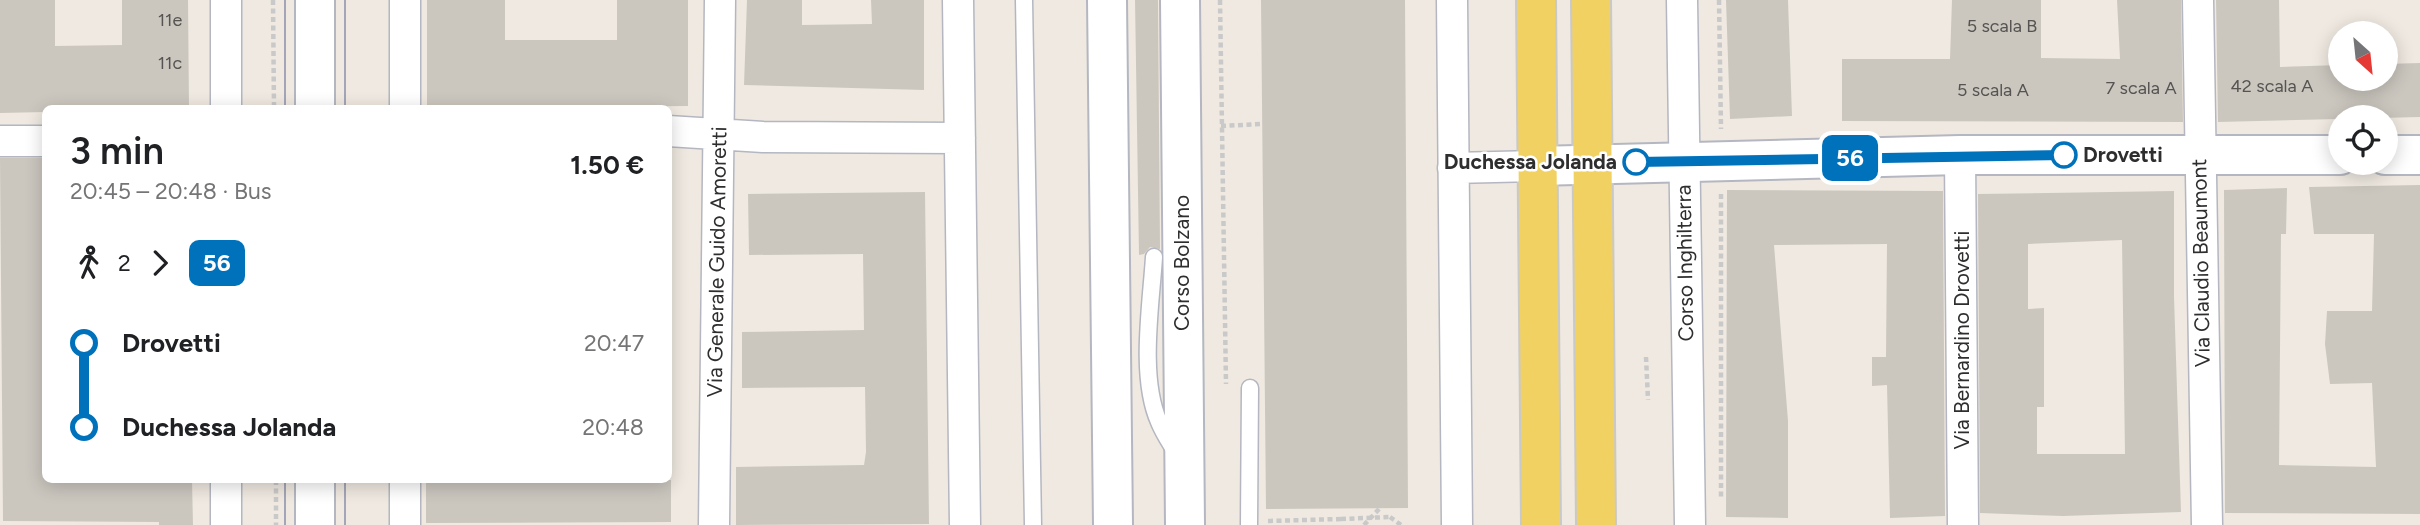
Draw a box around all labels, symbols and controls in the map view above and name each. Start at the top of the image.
house number: 11e [158,9,183,31]
house number: 5 scala B [1967,15,2037,37]
north arrow [2328,21,2398,91]
map controls [2328,21,2398,175]
house number: 11c [158,52,183,74]
house number: 42 scala A [2231,75,2313,97]
house number: 7 scala A [2105,77,2177,99]
house number: 5 scala A [1957,79,2029,101]
button: locate [2328,105,2398,175]
street label: Via Generale Guido Amoretti [702,126,731,398]
text: 3 min [70,128,164,174]
line badge: 56 [1818,135,1882,181]
marker: Drovetti [2051,142,2077,168]
place label: Drovetti [2083,142,2163,167]
text: 56 [1836,143,1864,172]
text: 1.50 € [570,149,644,181]
place label: Duchessa Jolanda [1444,149,1617,174]
marker: Duchessa Jolanda [1623,149,1649,175]
street label: Via Claudio Beaumont [2186,159,2215,367]
text: 20:45 – 20:48 · Bus [70,177,272,205]
street label: Corso Inghilterra [1671,184,1698,342]
street label: Corso Bolzano [1169,195,1194,331]
street label: Via Bernardino Drovetti [1949,231,1974,449]
icon: walk [70,244,108,282]
icon: forward [141,244,179,282]
text: 56 [203,248,231,277]
text: 2 [118,249,131,277]
text: Drovetti [122,327,221,359]
text: 20:47 [584,329,644,357]
text: Duchessa Jolanda [122,411,336,443]
text: 20:48 [582,413,644,441]

